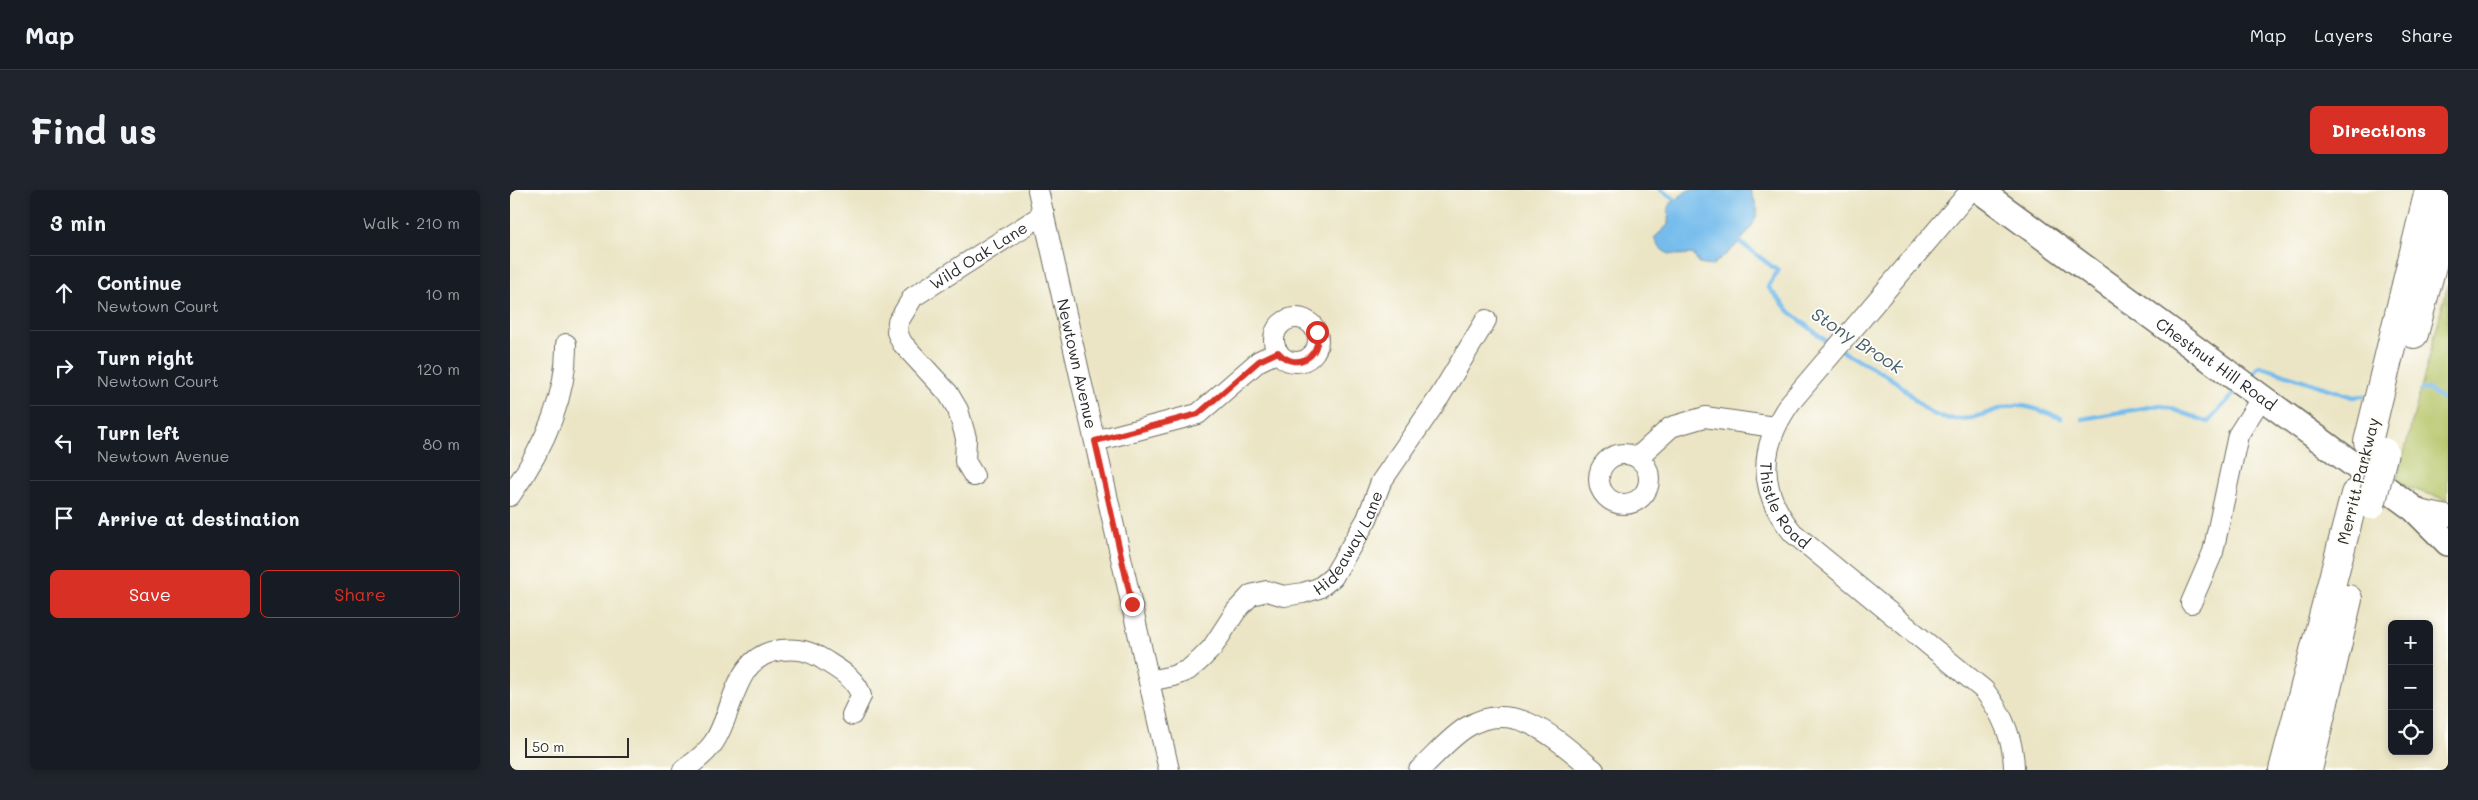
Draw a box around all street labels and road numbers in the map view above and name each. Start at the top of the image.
street label: Wild Oak Lane [925,216,1031,294]
street label: Newtown Avenue [1053,297,1103,430]
street label: Chestnut Hill Road [2152,312,2281,415]
street label: Merritt Parkway [2332,415,2383,546]
street label: Thistle Road [1756,462,1815,553]
street label: Hideaway Lane [1308,488,1387,599]

